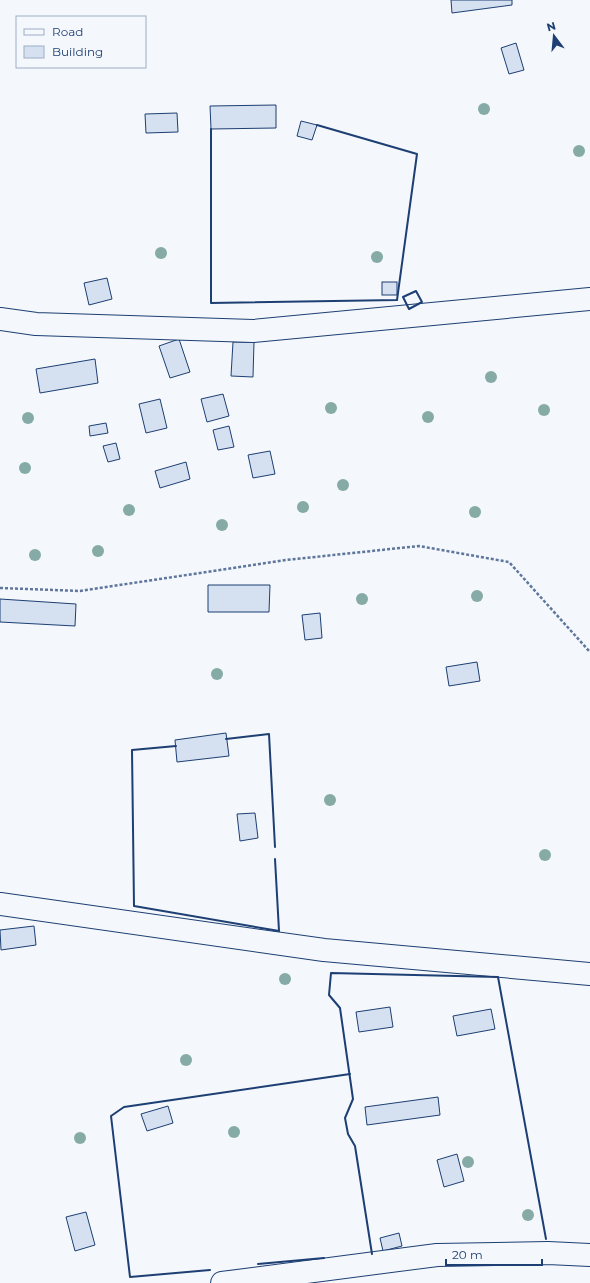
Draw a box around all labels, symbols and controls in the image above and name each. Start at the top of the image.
legend [16,16,146,68]
north arrow [534,16,574,56]
text: N [545,18,557,34]
text: Road [52,24,83,39]
text: Building [52,44,103,59]
scale bar [446,1241,542,1267]
text: 20 m [452,1247,483,1262]

